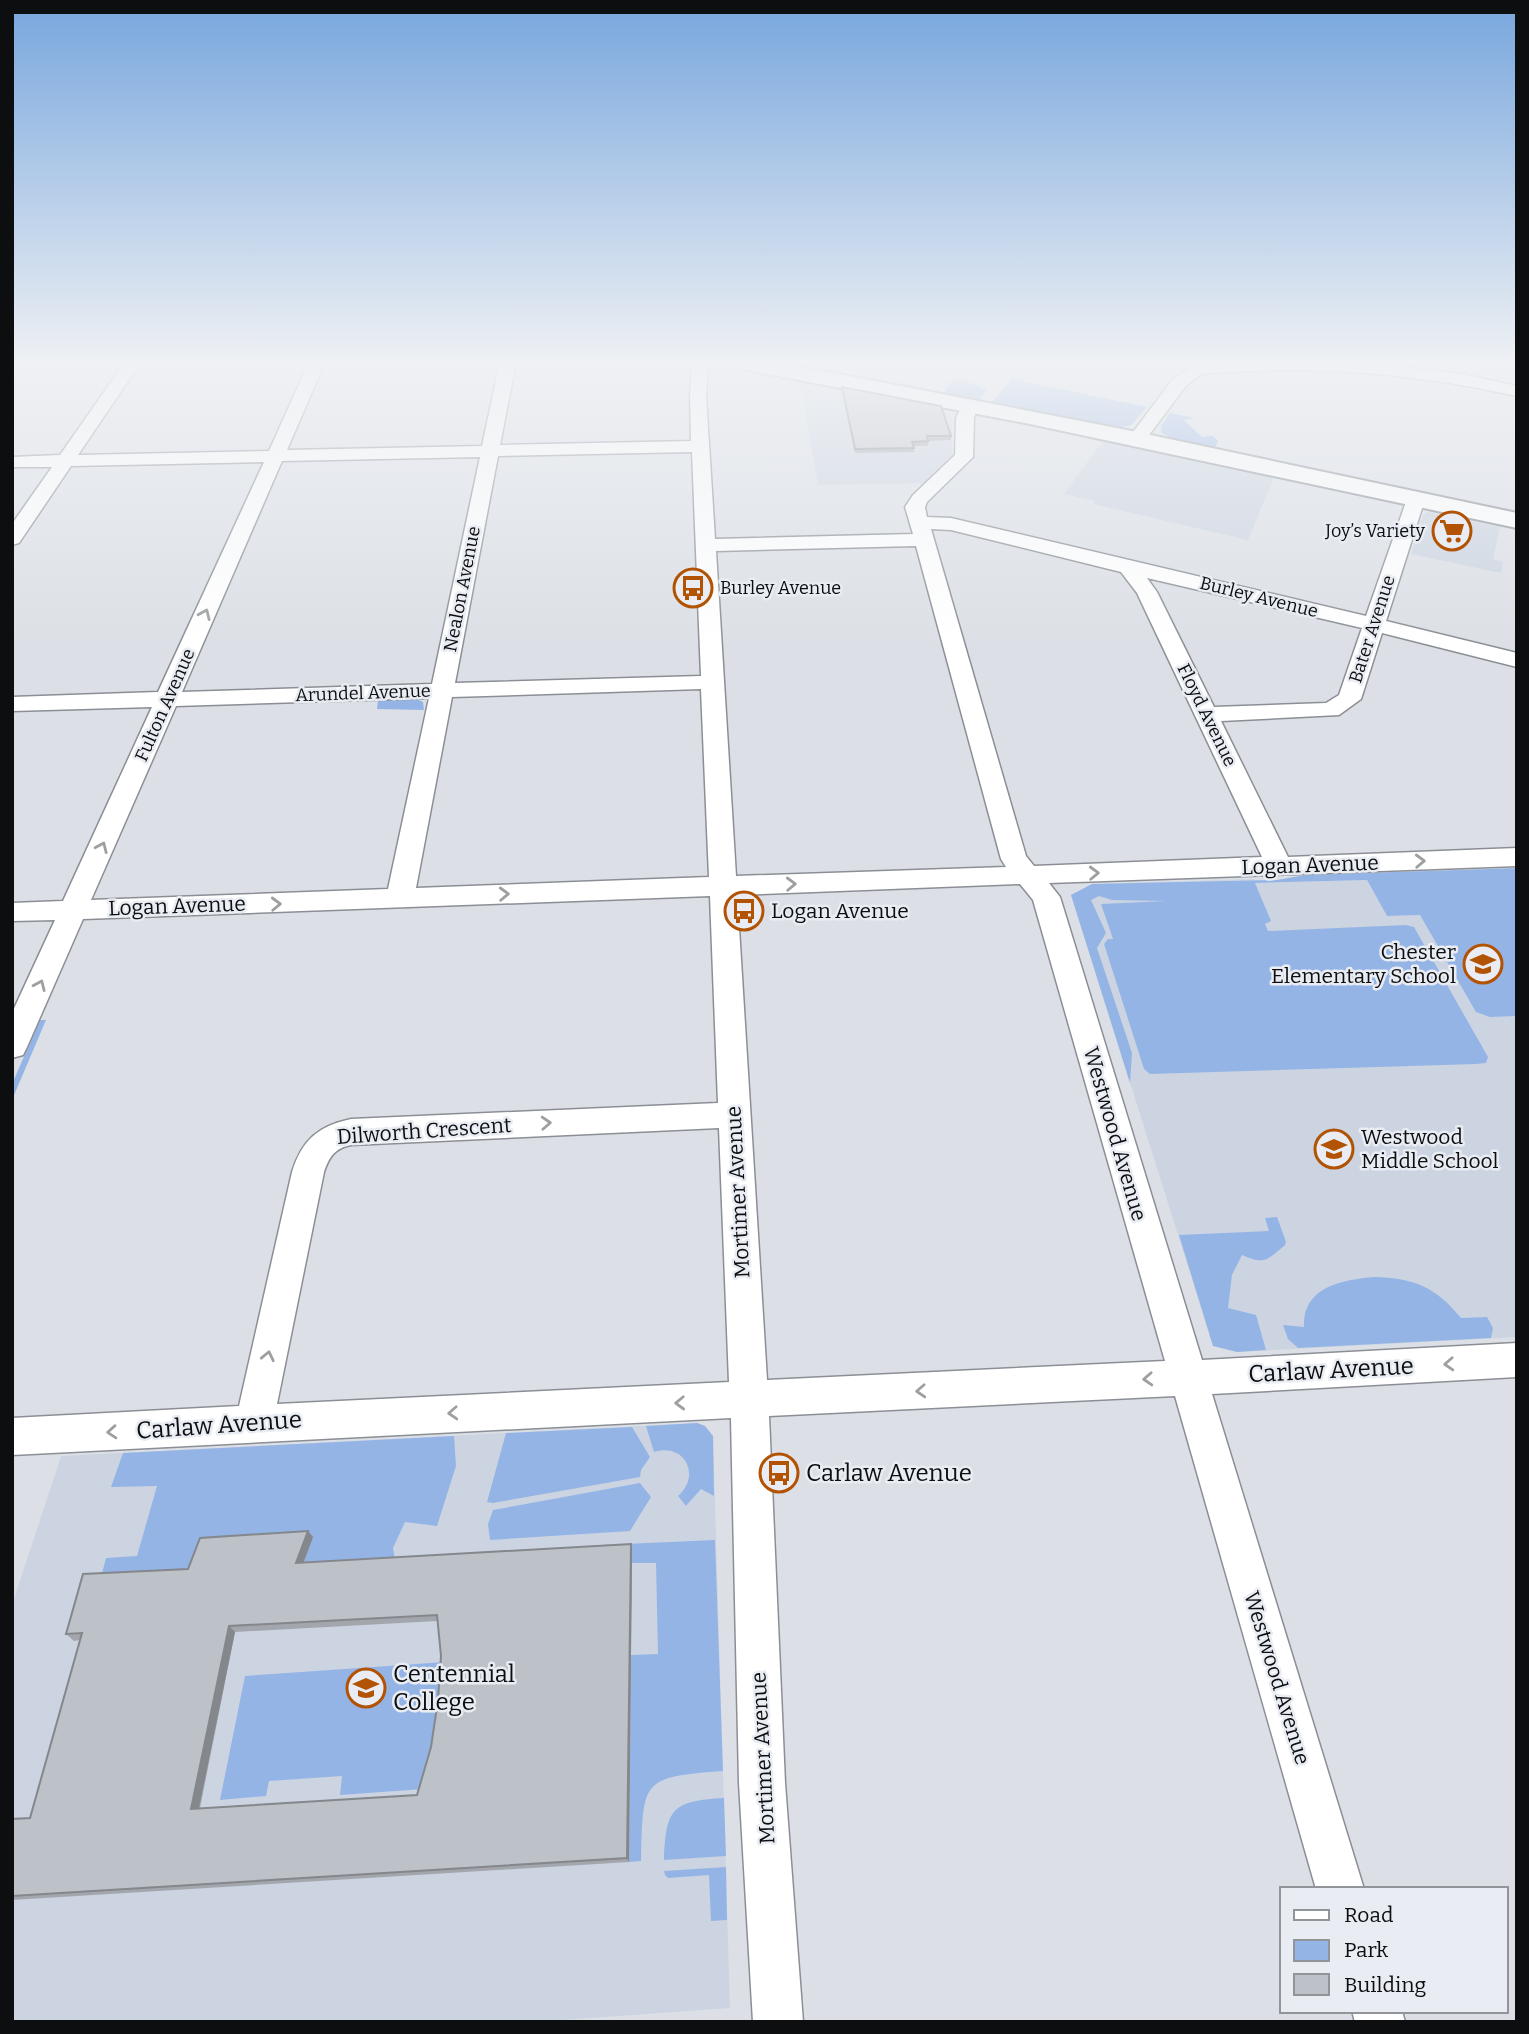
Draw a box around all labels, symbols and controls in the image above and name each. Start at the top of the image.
supermarket icon: Joy’s Variety [1431,510,1473,552]
place label: Joy’s Variety [1324,520,1425,542]
street label: Nealon Avenue [439,524,485,654]
bus stop icon: Burley Avenue [672,567,714,609]
street label: Burley Avenue [1198,572,1320,622]
street label: Bater Avenue [1344,572,1400,686]
place label: Burley Avenue [720,577,841,599]
one-way arrow [197,609,211,621]
street label: Fulton Avenue [130,645,200,765]
street label: Floyd Avenue [1173,660,1241,770]
street label: Arundel Avenue [295,680,431,706]
one-way arrow [94,842,108,854]
street label: Logan Avenue [1241,850,1379,880]
one-way arrow [1414,853,1425,868]
one-way arrow [1089,866,1100,881]
one-way arrow [786,877,797,892]
one-way arrow [498,887,509,902]
bus stop icon: Logan Avenue [723,890,765,932]
street label: Logan Avenue [108,891,246,921]
one-way arrow [271,896,282,911]
place label: Logan Avenue [771,898,909,924]
place label: Chester Elementary School [1271,939,1456,989]
school or university icon: Chester Elementary School [1462,943,1504,985]
one-way arrow [32,980,46,992]
street label: Westwood Avenue [1078,1044,1152,1224]
street label: Mortimer Avenue [721,1105,755,1279]
street label: Dilworth Crescent [336,1112,513,1150]
one-way arrow [541,1116,552,1131]
place label: Westwood Middle School [1361,1124,1499,1174]
school or university icon: Westwood Middle School [1313,1128,1355,1170]
one-way arrow [260,1350,275,1362]
street label: Carlaw Avenue [1247,1352,1415,1388]
one-way arrow [1443,1356,1454,1371]
one-way arrow [1142,1371,1153,1386]
one-way arrow [915,1384,926,1399]
one-way arrow [675,1396,686,1411]
street label: Carlaw Avenue [135,1405,303,1445]
one-way arrow [447,1405,458,1420]
one-way arrow [106,1424,117,1439]
bus stop icon: Carlaw Avenue [758,1452,800,1494]
place label: Carlaw Avenue [806,1459,972,1487]
street label: Westwood Avenue [1238,1588,1316,1768]
place label: Centennial College [393,1660,515,1716]
school or university icon: Centennial College [345,1667,387,1709]
street label: Mortimer Avenue [746,1671,780,1845]
legend [1280,1887,1508,2013]
text: Road [1344,1902,1393,1928]
text: Park [1344,1937,1388,1963]
text: Building [1344,1972,1427,1998]

